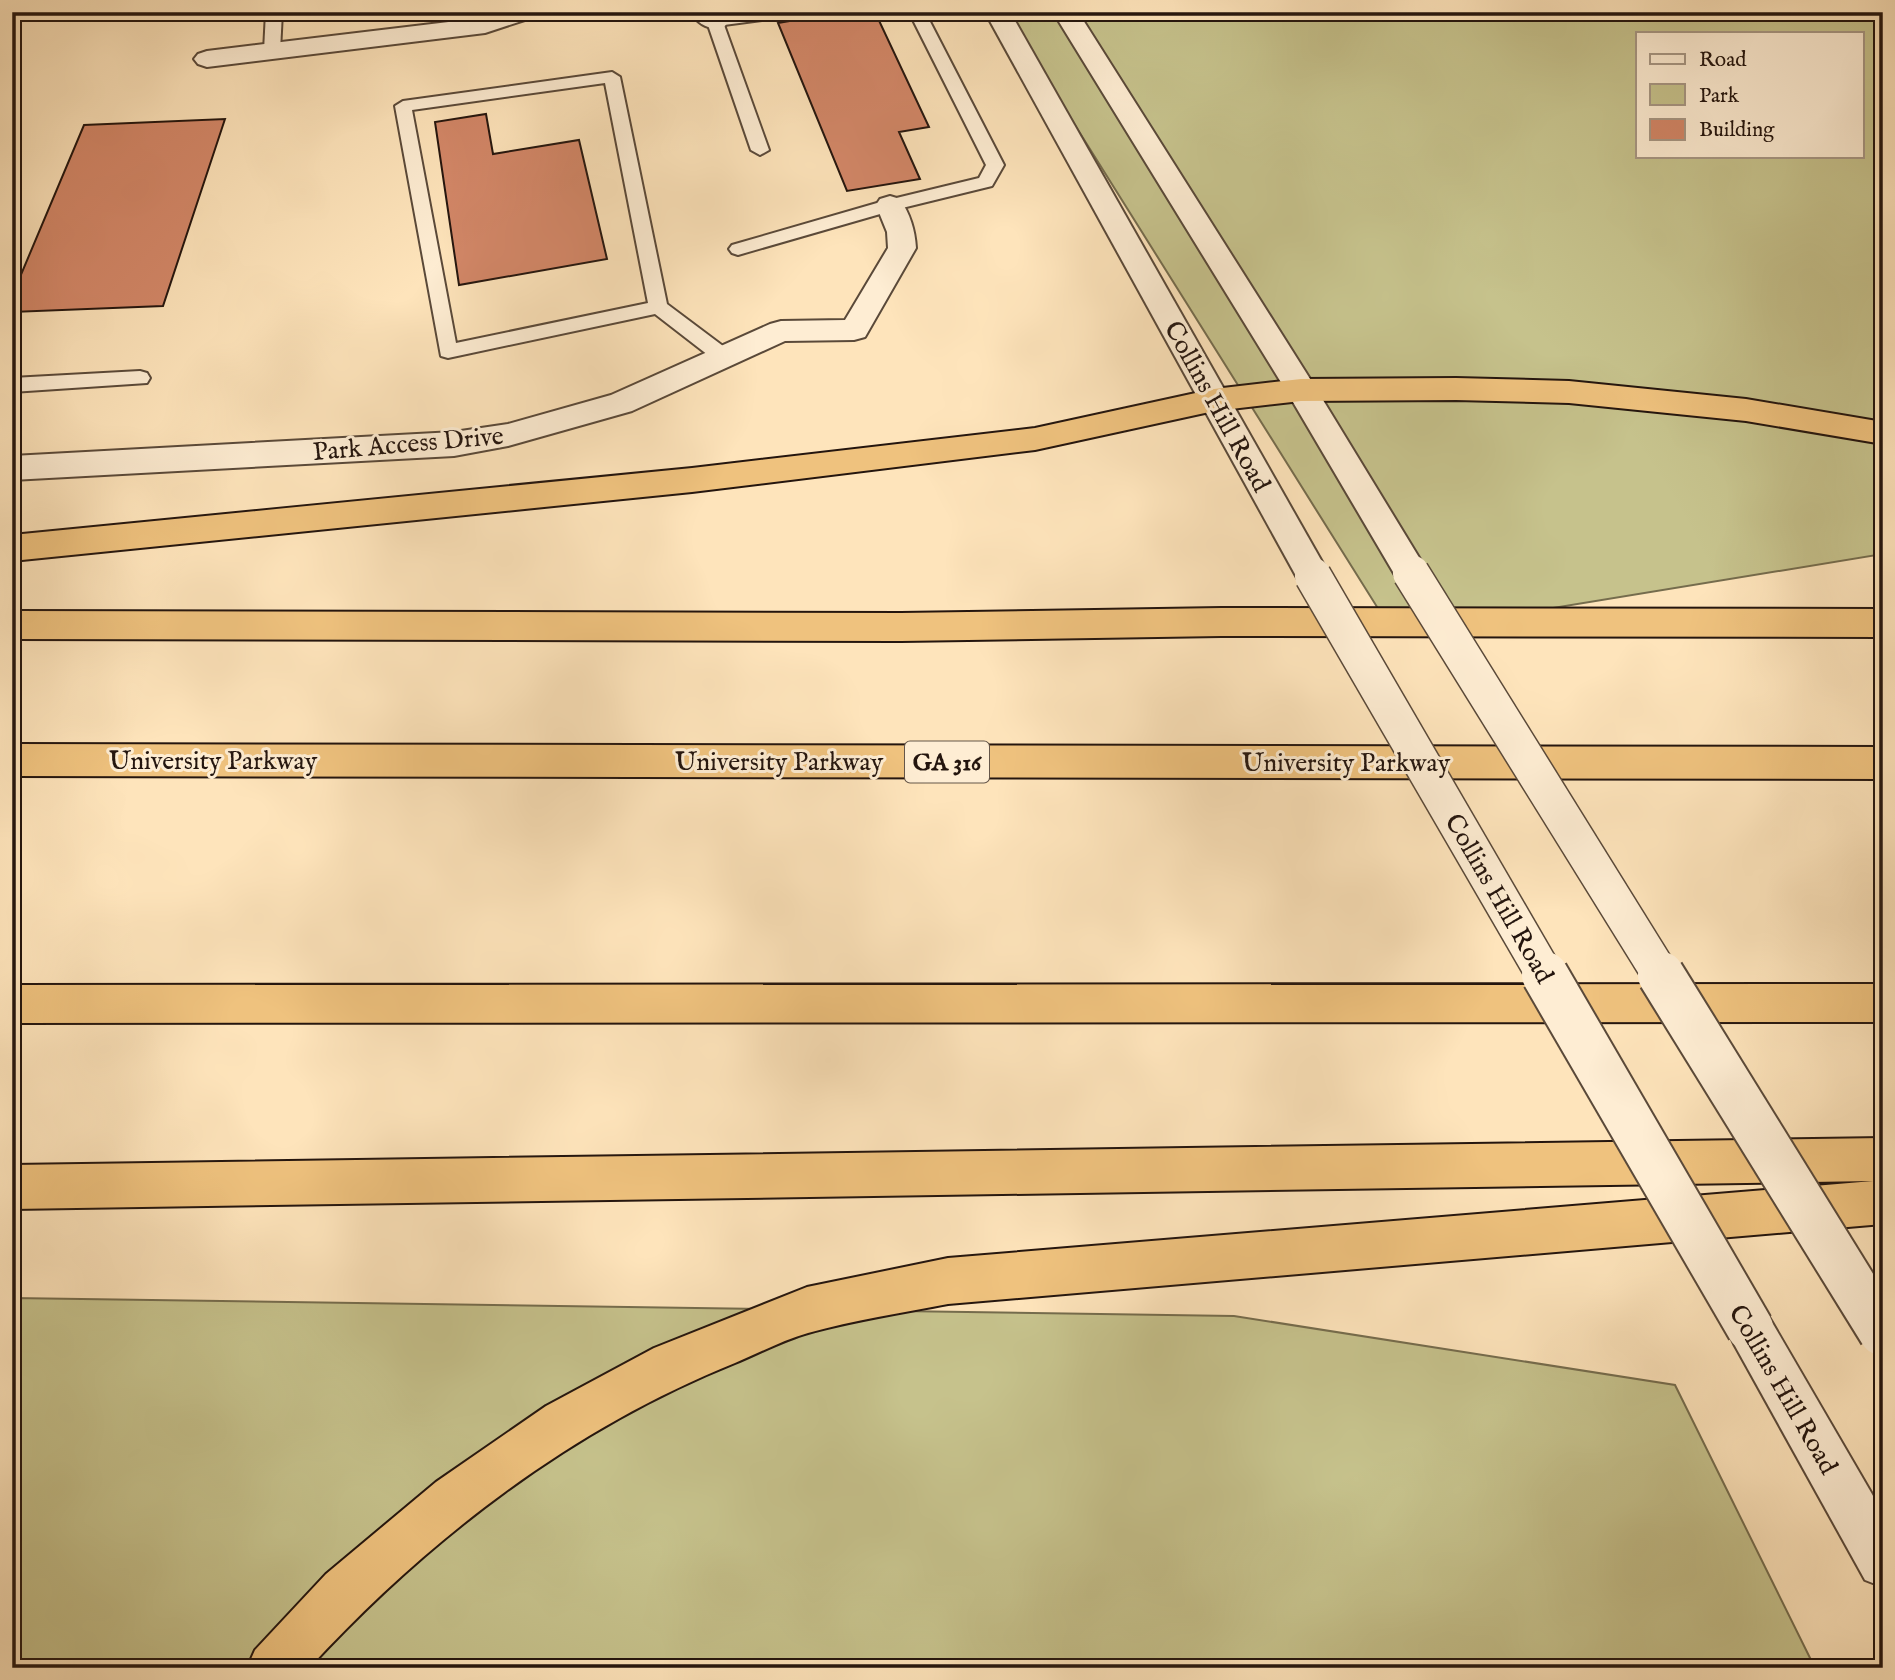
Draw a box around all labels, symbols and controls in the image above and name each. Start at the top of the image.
legend [1636,32,1864,158]
text: Road [1699,47,1747,74]
text: Park [1699,83,1740,110]
text: Building [1699,117,1775,144]
street label: Collins Hill Road [1156,315,1277,498]
street label: Park Access Drive [311,420,505,469]
road number: GA 316 [905,742,989,782]
street label: University Parkway [109,745,317,778]
street label: University Parkway [675,746,883,779]
street label: University Parkway [1242,747,1450,780]
street label: Collins Hill Road [1437,808,1561,990]
street label: Collins Hill Road [1721,1299,1845,1481]

